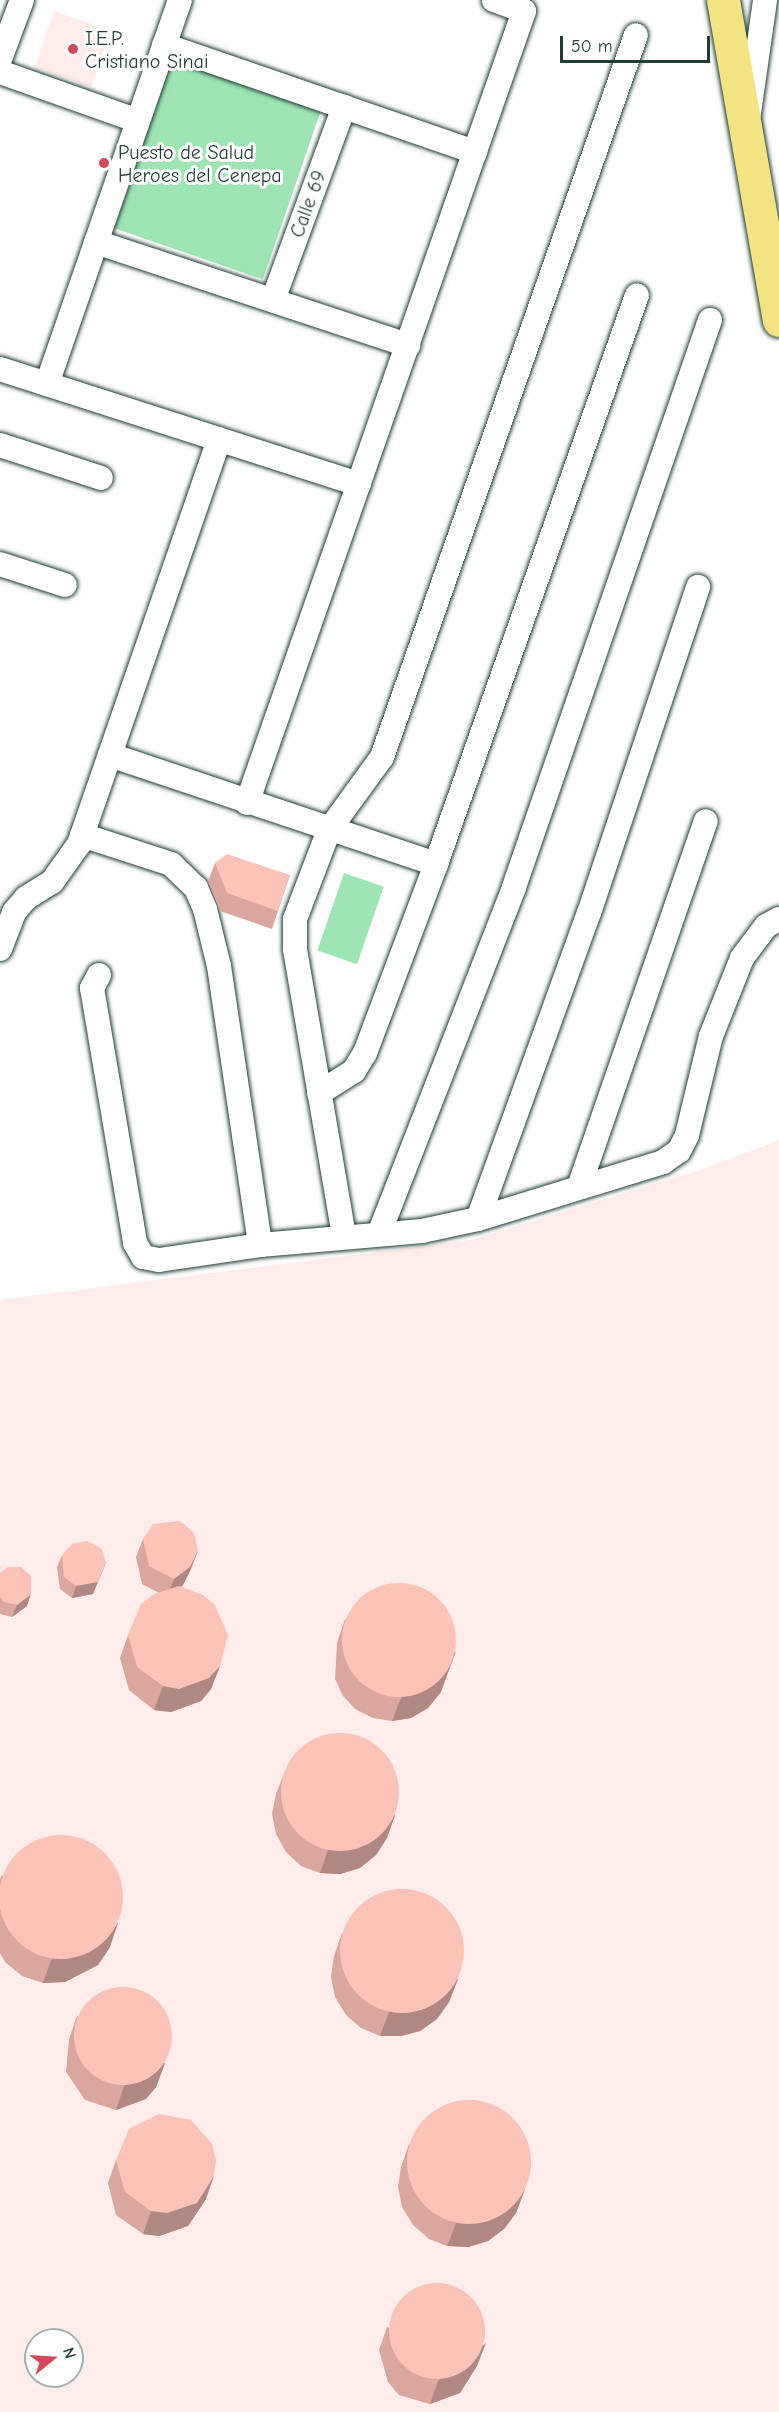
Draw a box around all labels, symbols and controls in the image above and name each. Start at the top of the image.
scale bar [563,24,713,62]
place label: I.E.P. Cristiano Sinai [85,26,208,73]
text: 50 m [571,36,613,57]
marker: I.E.P. Cristiano Sinai [66,42,80,56]
place label: Puesto de Salud Heroes del Cenepa [118,140,282,187]
marker: Puesto de Salud Heroes del Cenepa [95,154,113,172]
street label: Calle 69 [285,167,331,241]
north arrow [24,2328,84,2388]
text: N [59,2345,79,2361]

